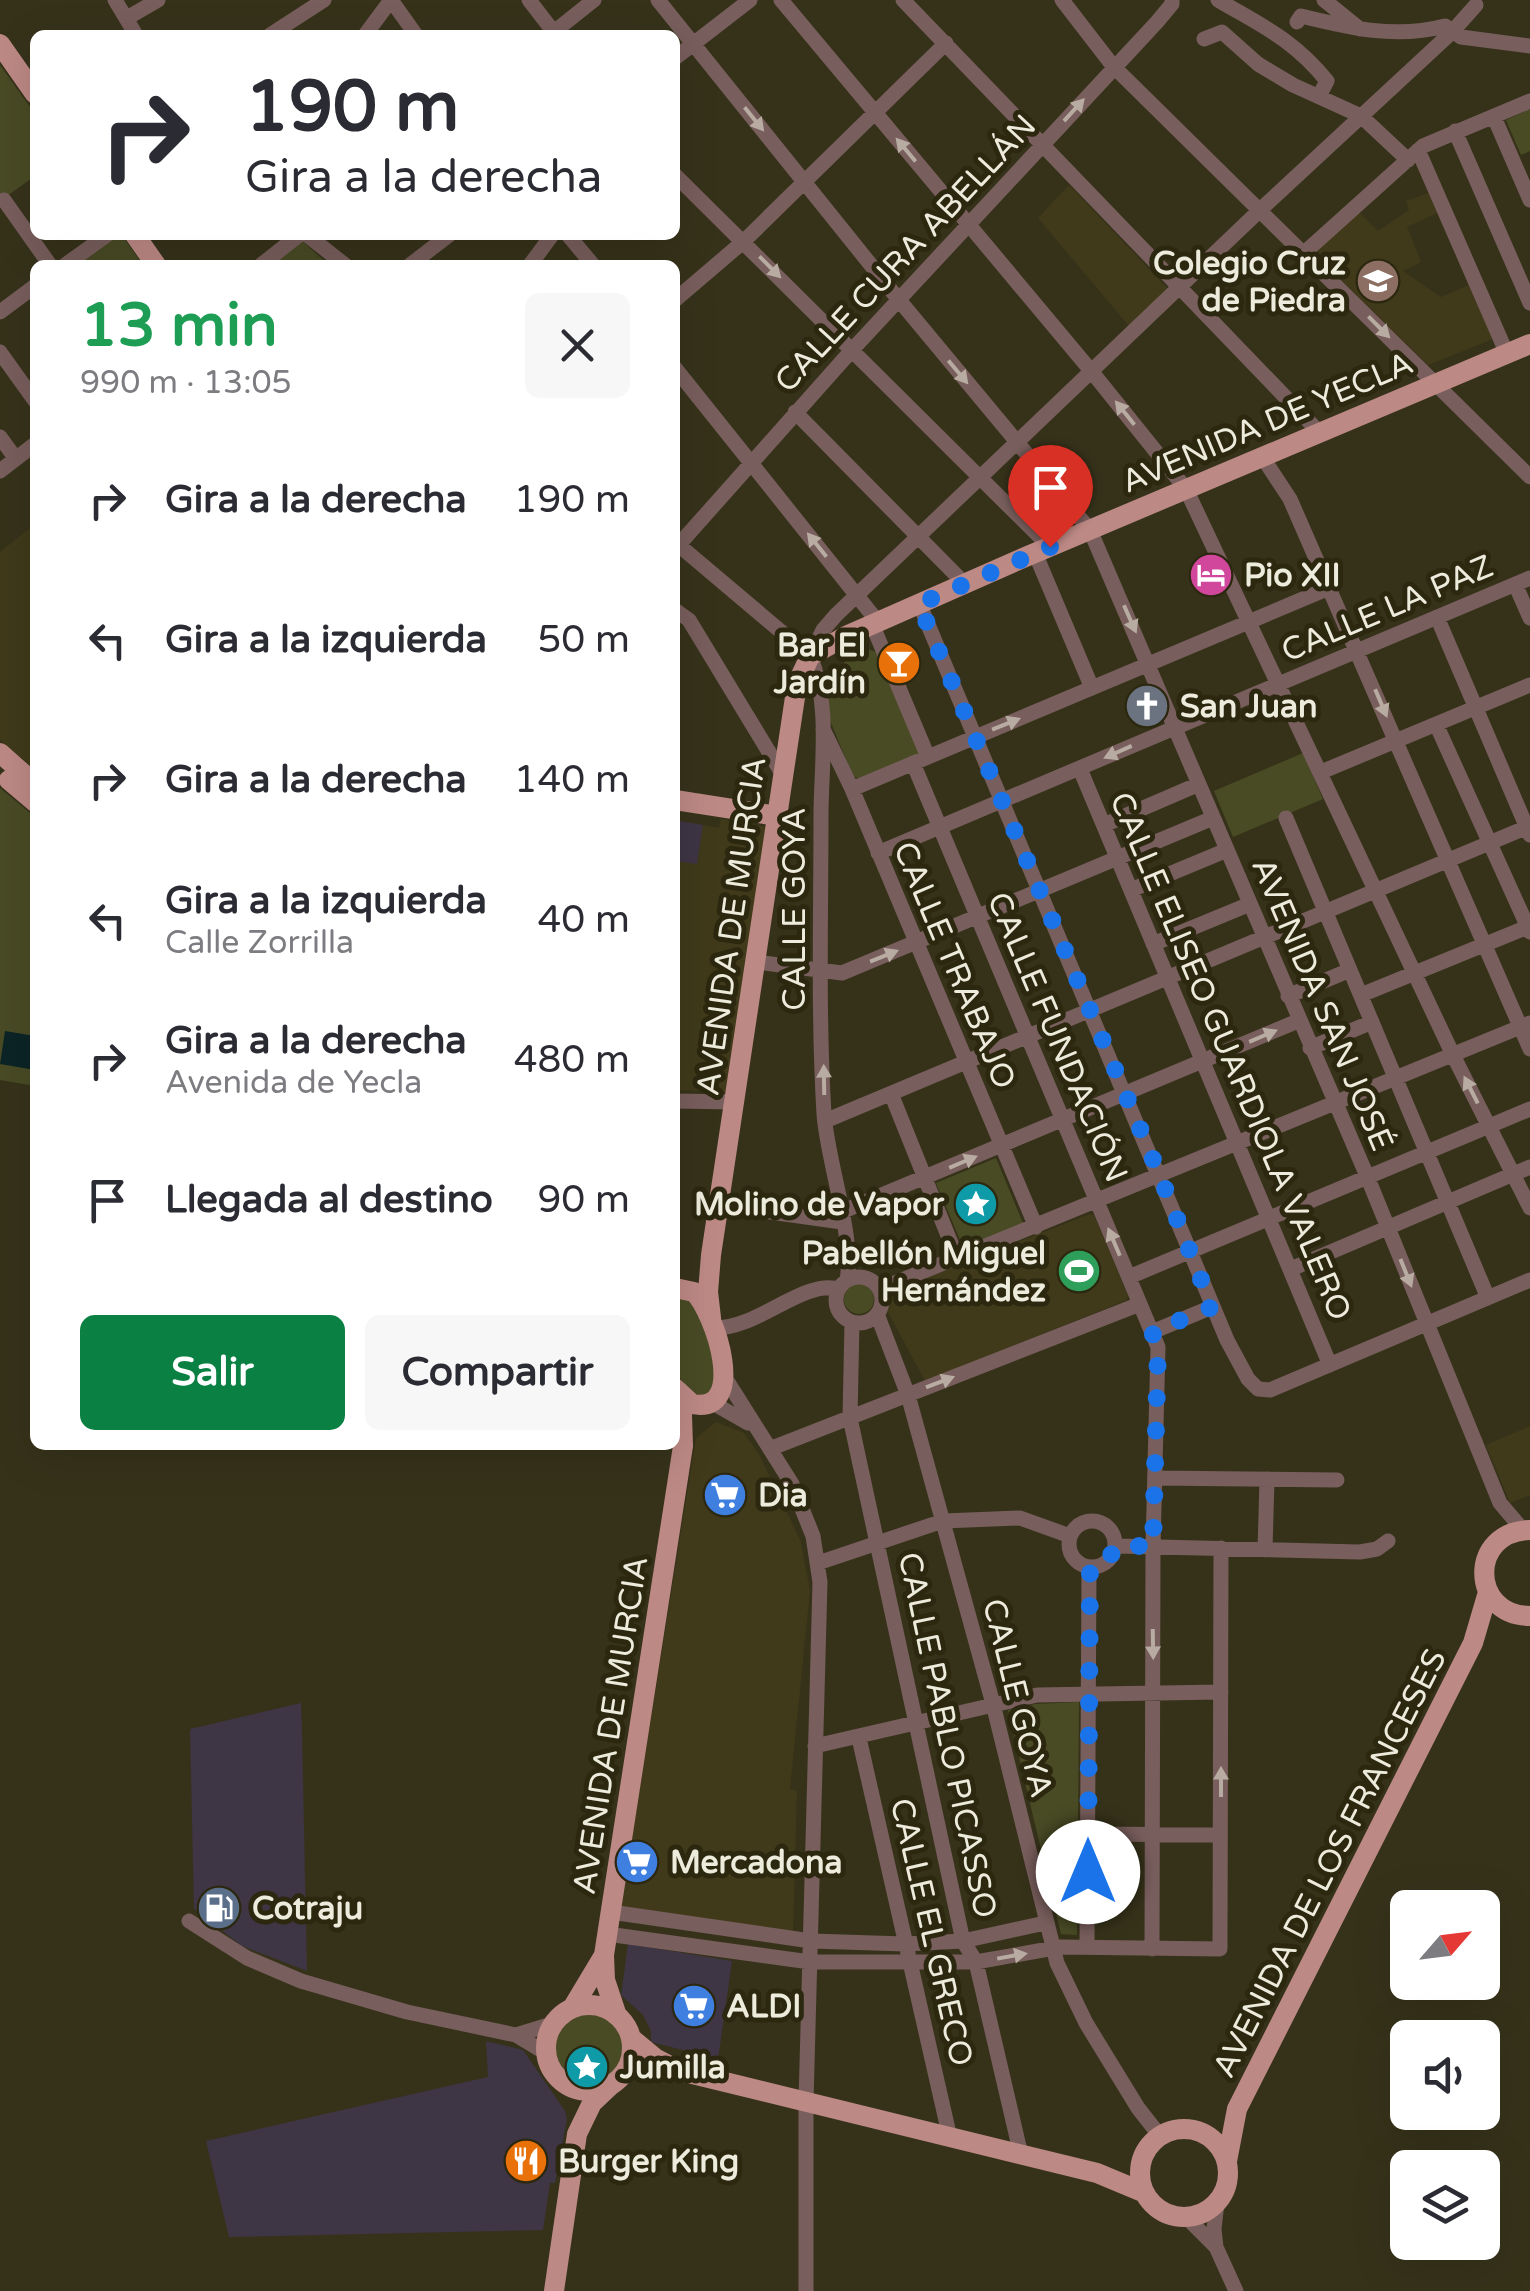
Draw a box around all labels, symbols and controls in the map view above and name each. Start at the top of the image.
text: 190 m [245,66,459,150]
icon: right [80,70,210,200]
one-way arrow [1062,98,1084,123]
street label: CALLE CURA ABELLÁN [766,106,1044,400]
one-way arrow [743,107,764,132]
one-way arrow [896,138,917,163]
text: Gira a la derecha [245,151,602,205]
place label: Colegio Cruz de Piedra [1153,245,1346,320]
one-way arrow [757,255,781,279]
school or university icon: Colegio Cruz de Piedra [1355,258,1401,304]
text: 13 min [80,290,278,362]
button: close [525,293,630,398]
one-way arrow [1366,315,1390,339]
street label: AVENIDA DE YECLA [1116,344,1419,502]
one-way arrow [947,360,968,385]
text: 990 m · 13:05 [80,364,292,402]
one-way arrow [1115,400,1136,426]
pin [1008,445,1093,548]
icon: arrive [1023,460,1078,515]
icon: right [80,473,135,528]
text: Gira a la derecha [165,477,467,523]
text: 190 m [514,477,630,523]
one-way arrow [807,533,828,558]
street label: CALLE LA PAZ [1276,547,1499,671]
hotel icon: Pio XII [1188,552,1234,598]
place label: Pio XII [1244,557,1341,595]
one-way arrow [1122,604,1138,634]
icon: left [80,613,135,668]
text: Gira a la izquierda [165,617,487,663]
text: 50 m [538,617,630,663]
place label: Bar El Jardín [773,627,866,702]
bar icon: Bar El Jardín [876,640,922,686]
church icon: San Juan [1124,683,1170,729]
place label: San Juan [1180,688,1317,726]
one-way arrow [1373,688,1389,718]
one-way arrow [991,715,1021,731]
one-way arrow [1103,744,1133,760]
icon: right [80,753,135,808]
street label: AVENIDA DE MURCIA [689,754,775,1098]
text: Gira a la derecha [165,757,467,803]
text: 140 m [514,757,630,803]
street label: CALLE ELISEO GUARDIOLA VALERO [1101,787,1359,1326]
street label: CALLE GOYA [776,807,814,1011]
street label: CALLE TRABAJO [885,836,1023,1095]
street label: AVENIDA SAN JOSÉ [1243,852,1401,1156]
text: Gira a la izquierda [165,878,487,924]
street label: CALLE FUNDACIÓN [979,886,1136,1188]
icon: left [80,893,135,948]
text: 40 m [538,897,630,943]
text: Calle Zorrilla [165,924,354,962]
one-way arrow [869,948,899,964]
text: Gira a la derecha [165,1018,467,1064]
one-way arrow [1248,1028,1278,1044]
icon: right [80,1033,135,1088]
text: 480 m [514,1037,630,1083]
one-way arrow [815,1063,831,1095]
text: Avenida de Yecla [165,1064,422,1102]
one-way arrow [1463,1075,1480,1104]
one-way arrow [948,1153,978,1169]
icon: arrive [80,1173,135,1228]
text: Llegada al destino [165,1177,493,1223]
text: 90 m [538,1177,630,1223]
place icon: Molino de Vapor [953,1181,999,1227]
place label: Molino de Vapor [694,1186,945,1224]
one-way arrow [1106,1227,1122,1257]
place label: Pabellón Miguel Hernández [802,1235,1046,1310]
sports icon: Pabellón Miguel Hernández [1056,1248,1102,1294]
one-way arrow [1398,1258,1414,1288]
button: Salir [80,1315,345,1430]
button: Compartir [365,1315,630,1430]
one-way arrow [926,1374,956,1390]
supermarket icon: Dia [702,1472,748,1518]
place label: Dia [758,1477,808,1515]
street label: CALLE PABLO PICASSO [890,1549,1004,1921]
street label: AVENIDA DE MURCIA [566,1553,656,1897]
street label: CALLE GOYA [974,1595,1060,1801]
one-way arrow [1146,1628,1162,1660]
street label: AVENIDA DE LOS FRANCESES [1205,1643,1455,2084]
one-way arrow [1213,1765,1229,1797]
street label: CALLE EL GRECO [882,1795,980,2070]
position arrow [1036,1820,1140,1924]
supermarket icon: Mercadona [614,1839,660,1885]
place label: Mercadona [670,1844,843,1882]
fuel station icon: Cotraju [196,1885,242,1931]
place label: Cotraju [252,1890,363,1928]
north arrow [1390,1890,1500,2000]
map controls [1390,1890,1500,2260]
one-way arrow [996,1947,1027,1963]
supermarket icon: ALDI [671,1983,717,2029]
place label: ALDI [726,1988,801,2026]
button: sound [1390,2020,1500,2130]
place icon: Jumilla [564,2044,610,2090]
place label: Jumilla [619,2049,726,2087]
restaurant icon: Burger King [503,2138,549,2184]
place label: Burger King [558,2143,739,2181]
button: layers [1390,2150,1500,2260]

